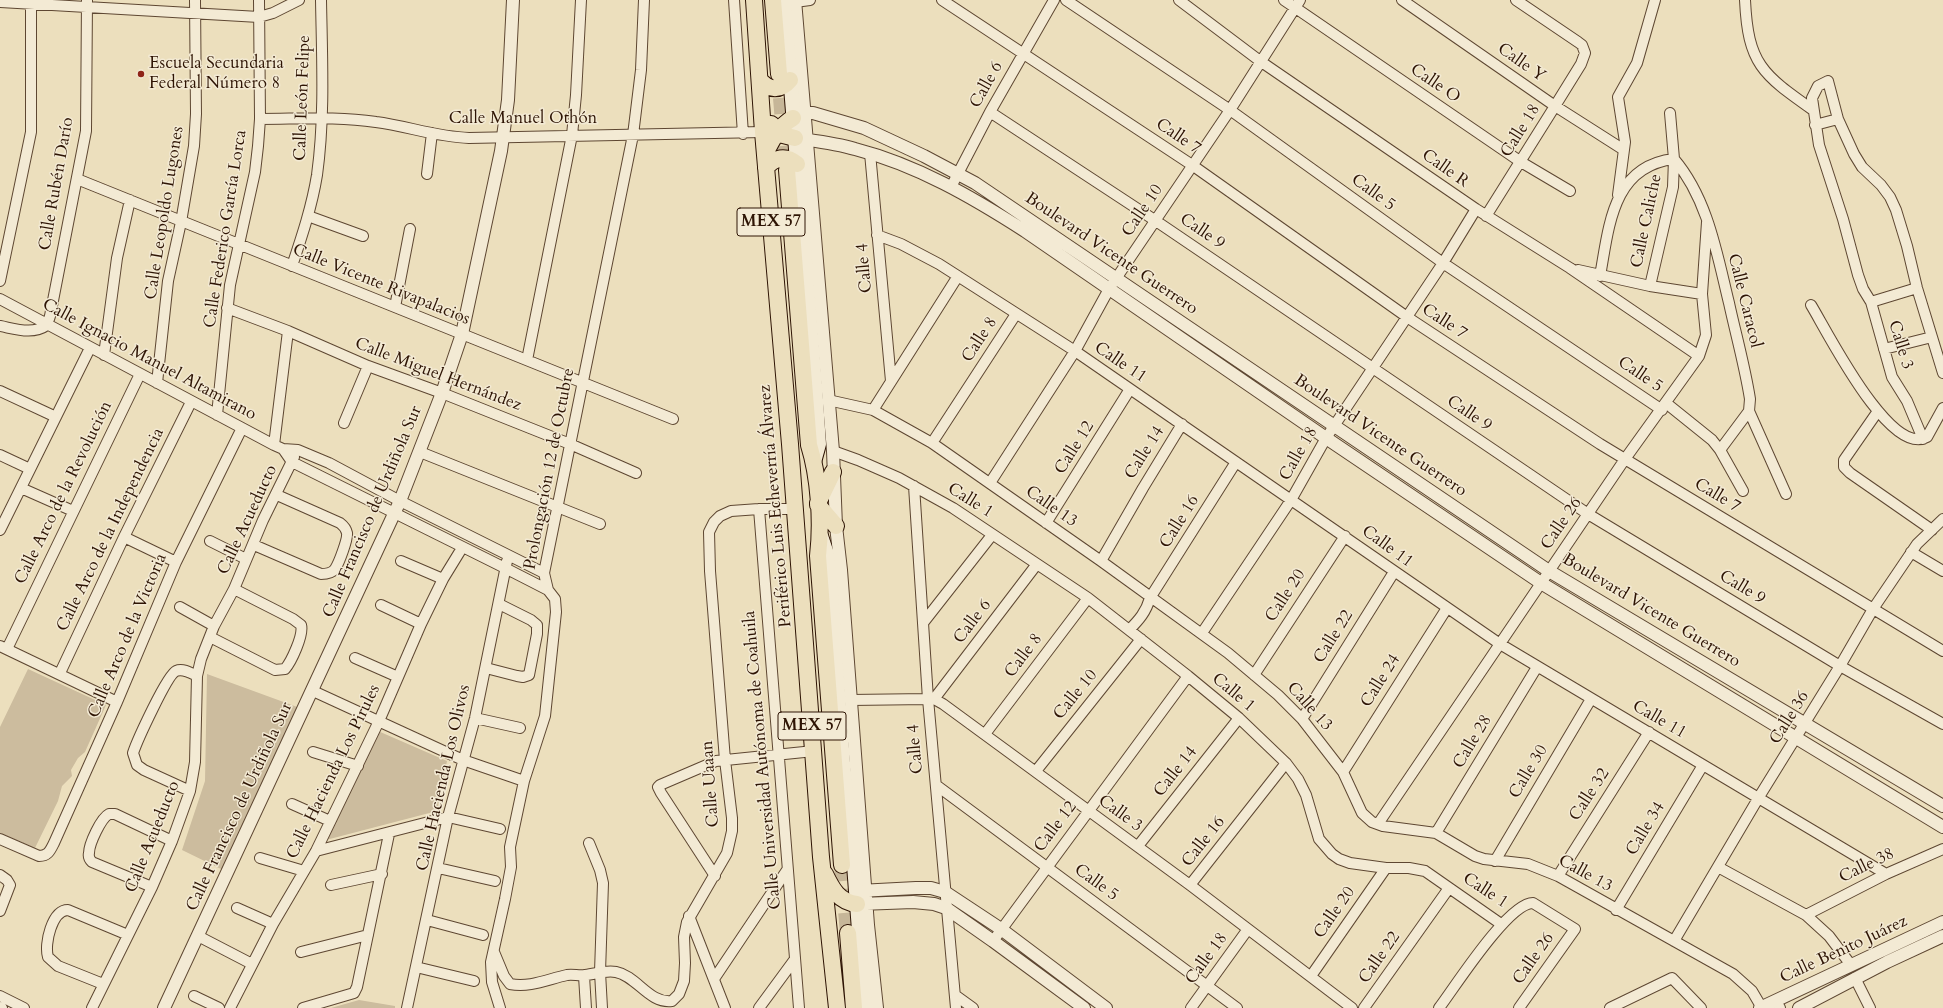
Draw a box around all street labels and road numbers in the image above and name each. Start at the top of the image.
street label: Calle León Felipe [291,35,315,161]
street label: Calle Y [1493,39,1549,87]
street label: Calle 6 [966,58,1008,112]
street label: Calle O [1406,60,1464,108]
street label: Calle 18 [1497,101,1545,161]
street label: Calle Manuel Othón [449,109,597,129]
street label: Calle 7 [1152,115,1204,159]
street label: Calle Rubén Darío [35,116,79,252]
street label: Calle Leopoldo Lugones [141,125,189,301]
street label: Calle Federico García Lorca [200,129,252,329]
street label: Calle R [1417,145,1473,193]
street label: Calle 5 [1347,170,1399,216]
street label: Calle Caliche [1627,172,1667,270]
street label: Calle 10 [1118,181,1168,241]
street label: Boulevard Vicente Guerrero [1021,189,1201,319]
road number: MEX 57 [737,208,805,236]
street label: Calle 9 [1176,210,1228,254]
street label: Calle Vicente Rivapalacios [289,240,473,330]
street label: Calle 4 [853,242,877,294]
street label: Calle Caracol [1722,252,1766,350]
street label: Calle Ignacio Manuel Altamirano [38,295,260,425]
street label: Calle 7 [1417,300,1471,344]
street label: Calle 8 [958,313,1002,367]
street label: Calle 3 [1883,318,1917,372]
street label: Calle Miguel Hernández [352,334,524,416]
street label: Calle 11 [1090,338,1150,388]
street label: Calle 5 [1614,353,1666,397]
street label: Prolongación 12 de Octubre [520,366,580,572]
street label: Boulevard Vicente Guerrero [1290,371,1470,501]
street label: Periférico Luis Echeverría Álvarez [755,384,797,628]
street label: Calle 9 [1443,392,1495,436]
street label: Calle Arco de la Revolución [11,398,117,588]
street label: Calle Francisco de Urdiñola Sur [319,403,427,621]
street label: Calle 12 [1051,418,1099,478]
street label: Calle 14 [1121,423,1169,483]
street label: Calle 18 [1275,423,1323,485]
street label: Calle Arco de la Independencia [53,425,169,635]
street label: Calle Acueducto [214,462,282,578]
street label: Calle 7 [1690,474,1744,518]
street label: Calle 1 [943,479,997,523]
street label: Calle 13 [1021,482,1081,532]
street label: Calle 16 [1156,492,1204,552]
street label: Calle 26 [1537,494,1587,554]
street label: Calle 11 [1357,521,1417,573]
street label: Boulevard Vicente Guerrero [1558,550,1744,672]
street label: Calle Arco de la Victoria [84,551,172,721]
street label: Calle 20 [1261,566,1311,626]
street label: Calle 9 [1715,566,1769,610]
street label: Calle 6 [950,596,996,648]
street label: Calle 22 [1310,607,1358,667]
street label: Calle Universidad Autónoma de Coahuila [740,610,786,910]
street label: Calle 8 [1001,630,1047,682]
street label: Calle 24 [1357,651,1405,711]
street label: Calle 10 [1050,666,1102,724]
street label: Calle 1 [1207,669,1259,717]
street label: Calle 13 [1282,678,1336,736]
street label: Calle Hacienda Los Pirules [283,681,385,863]
street label: Calle Hacienda Los Olivos [413,683,475,873]
street label: Calle 36 [1766,688,1814,748]
street label: Calle 11 [1628,696,1690,744]
street label: Calle Francisco de Urdiñola Sur [183,699,297,915]
road number: MEX 57 [778,712,846,740]
street label: Calle 28 [1449,712,1497,772]
street label: Calle 4 [904,723,928,775]
street label: Calle Uaaan [698,740,724,828]
street label: Calle 30 [1505,742,1553,802]
street label: Calle 14 [1150,743,1202,801]
street label: Calle 32 [1565,765,1615,825]
street label: Calle Acueducto [121,778,185,896]
street label: Calle 3 [1094,791,1146,837]
street label: Calle 12 [1030,797,1082,857]
street label: Calle 34 [1622,799,1670,859]
street label: Calle 16 [1178,813,1230,871]
street label: Calle 38 [1836,844,1898,888]
street label: Calle 13 [1554,851,1616,897]
street label: Calle 5 [1070,860,1122,906]
street label: Calle 1 [1458,869,1512,913]
street label: Calle 20 [1310,883,1360,943]
street label: Calle Benito Juárez [1777,912,1911,988]
street label: Calle 22 [1355,928,1405,988]
street label: Calle 18 [1181,929,1233,989]
street label: Calle 26 [1509,929,1559,989]

